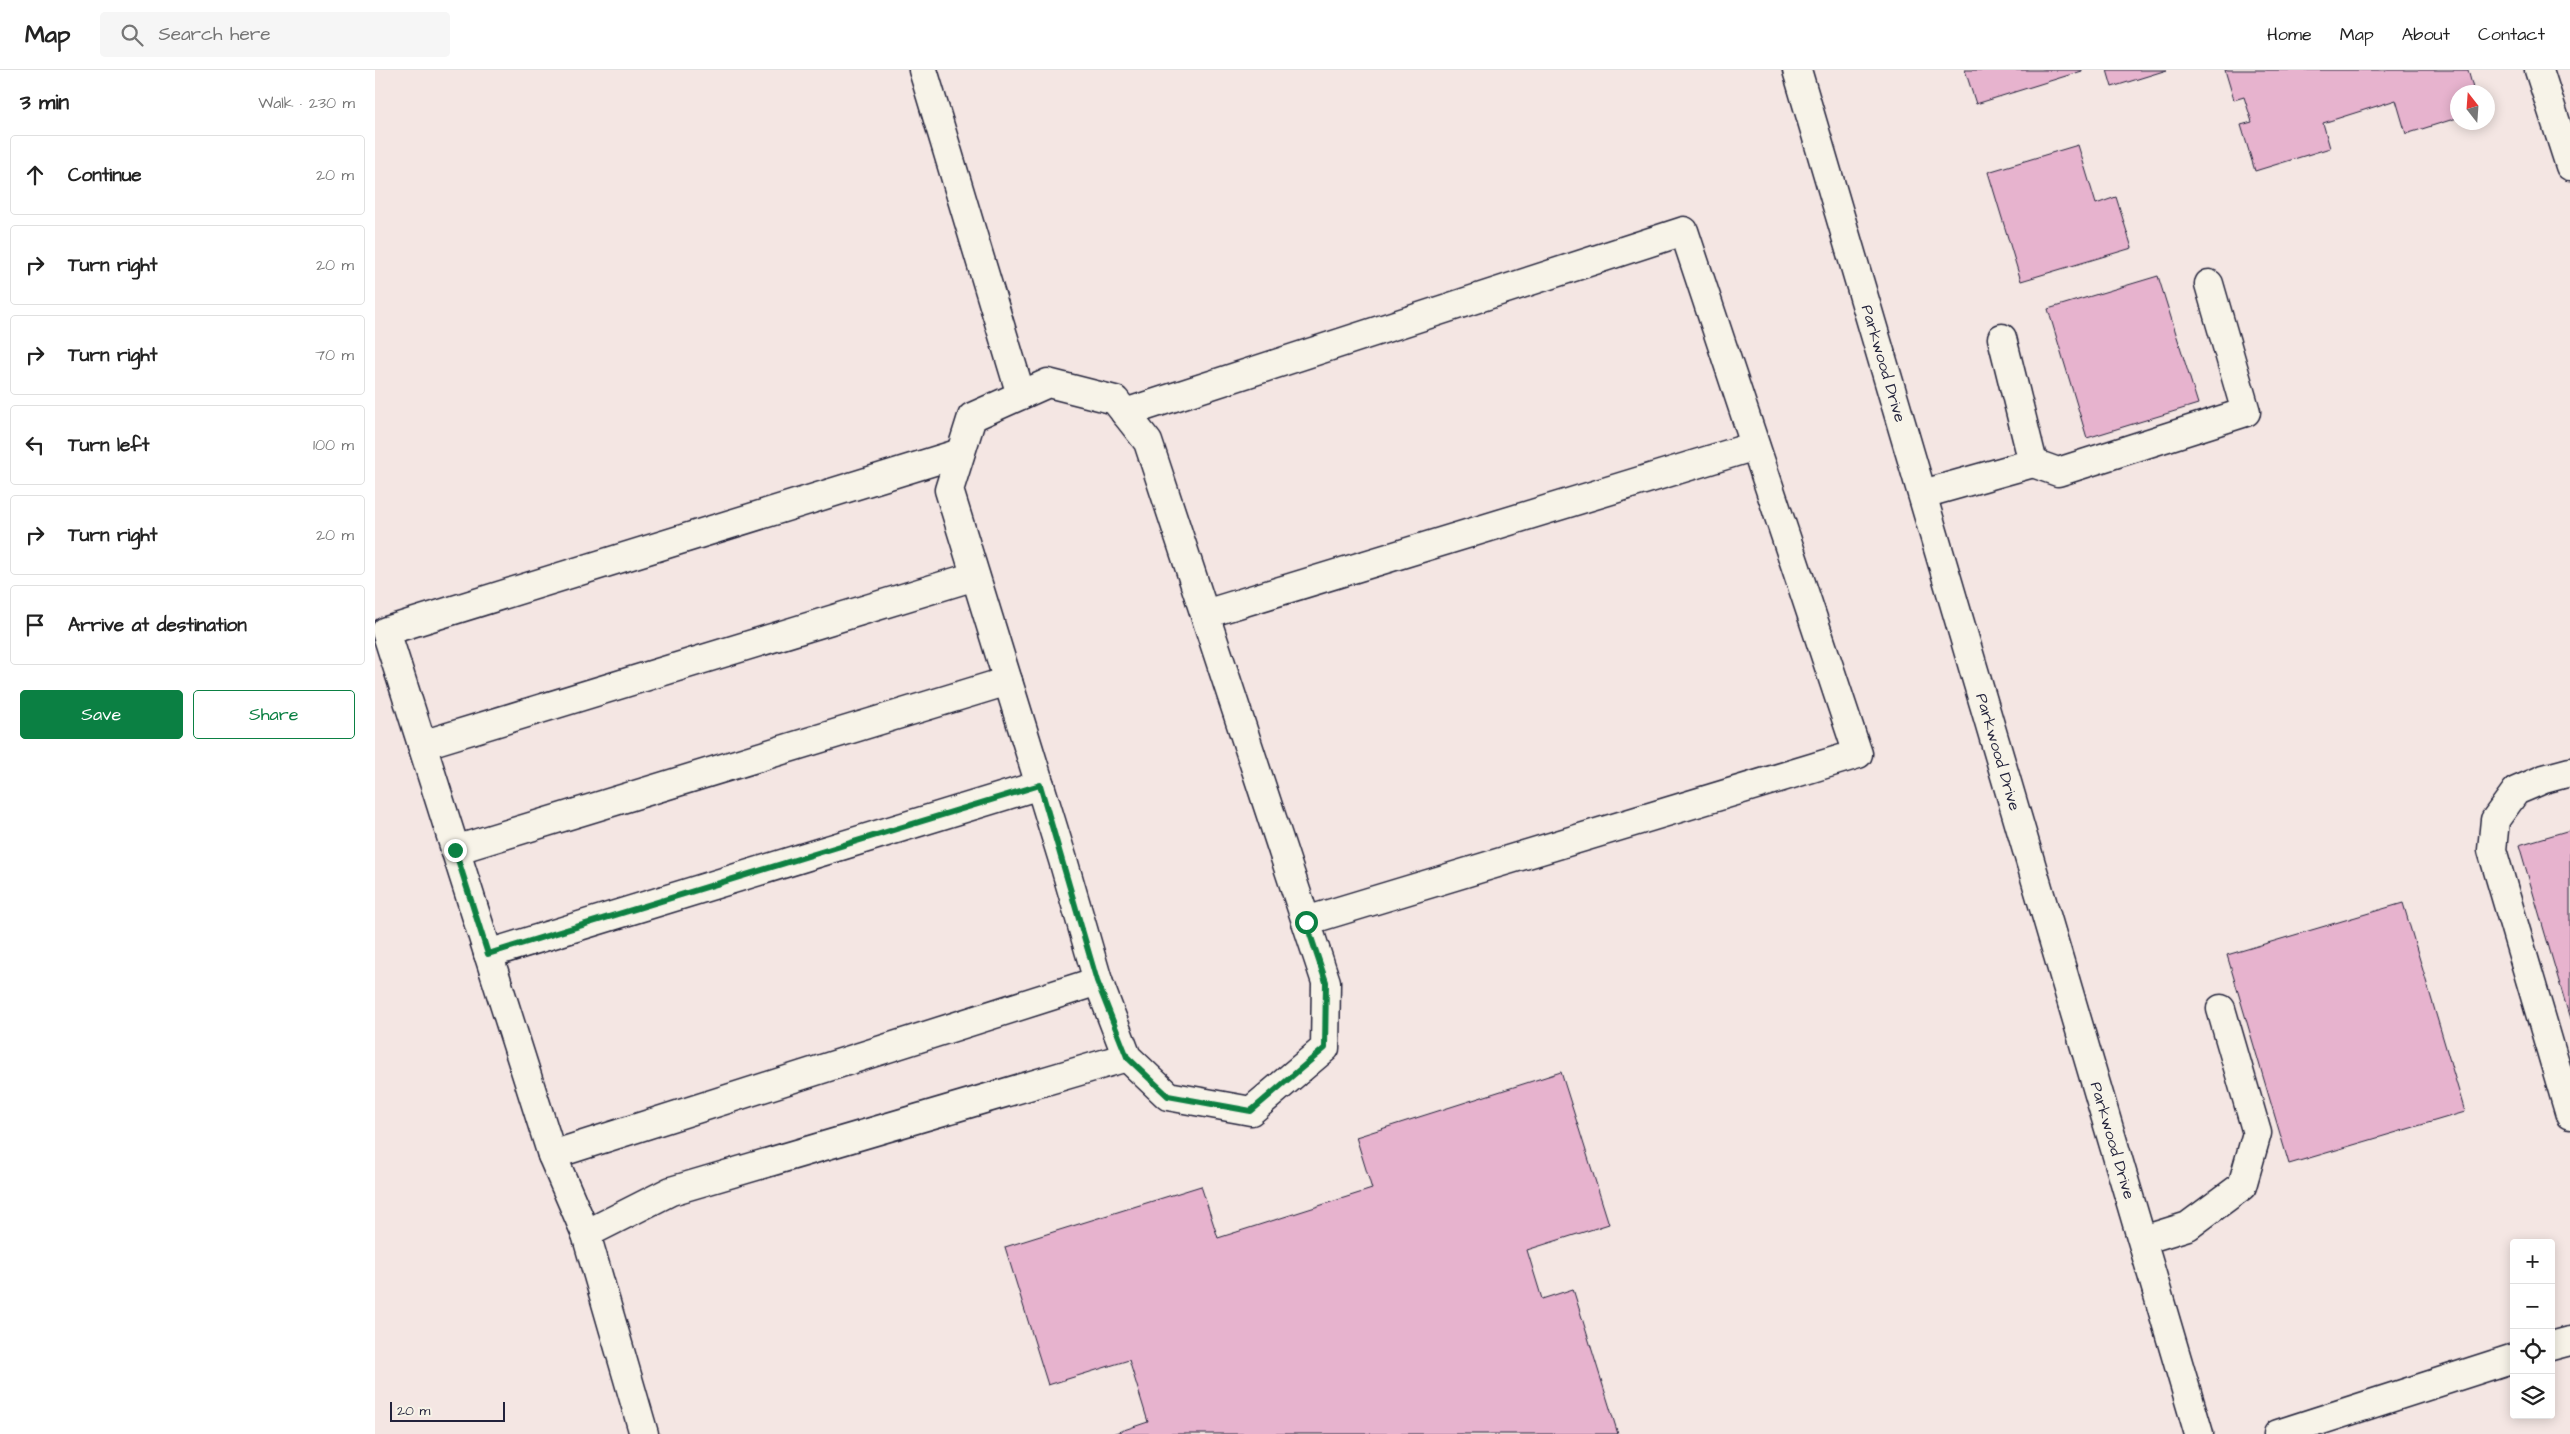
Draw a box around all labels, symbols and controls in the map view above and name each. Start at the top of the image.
search box [100,12,450,57]
text: Map [25,18,70,52]
icon: search [118,21,146,49]
text: Search here [158,21,271,48]
text: Home [2267,22,2312,47]
text: Map [2340,22,2374,47]
text: About [2402,22,2450,47]
text: Contact [2478,22,2545,47]
north arrow [2450,85,2495,130]
text: 3 min [20,88,69,117]
text: Walk · 230 m [258,92,355,114]
icon: ahead [21,161,49,189]
text: Continue [68,162,142,189]
text: 20 m [316,164,354,186]
icon: right [21,251,49,279]
text: Turn right [68,252,157,279]
text: 20 m [316,254,354,276]
street label: Parkwood Drive [1856,302,1911,425]
icon: right [21,341,49,369]
text: Turn right [68,342,157,369]
text: 70 m [315,344,354,366]
icon: left [21,431,49,459]
text: Turn left [68,432,149,459]
text: 100 m [313,434,354,456]
icon: right [21,521,49,549]
text: Turn right [68,522,157,549]
text: 20 m [316,524,354,546]
icon: arrive [21,611,49,639]
text: Arrive at destination [68,612,247,639]
button: Save [20,690,183,739]
button: Share [193,690,355,739]
street label: Parkwood Drive [1970,691,2026,814]
route end [444,839,467,862]
route start [1295,911,1318,934]
street label: Parkwood Drive [2085,1079,2140,1202]
map controls [2510,1239,2555,1419]
button: + [2510,1239,2555,1284]
button: − [2510,1284,2555,1329]
button: locate [2510,1329,2555,1374]
button: layers [2510,1374,2555,1419]
scale bar [390,1399,505,1422]
text: 20 m [397,1401,430,1421]

